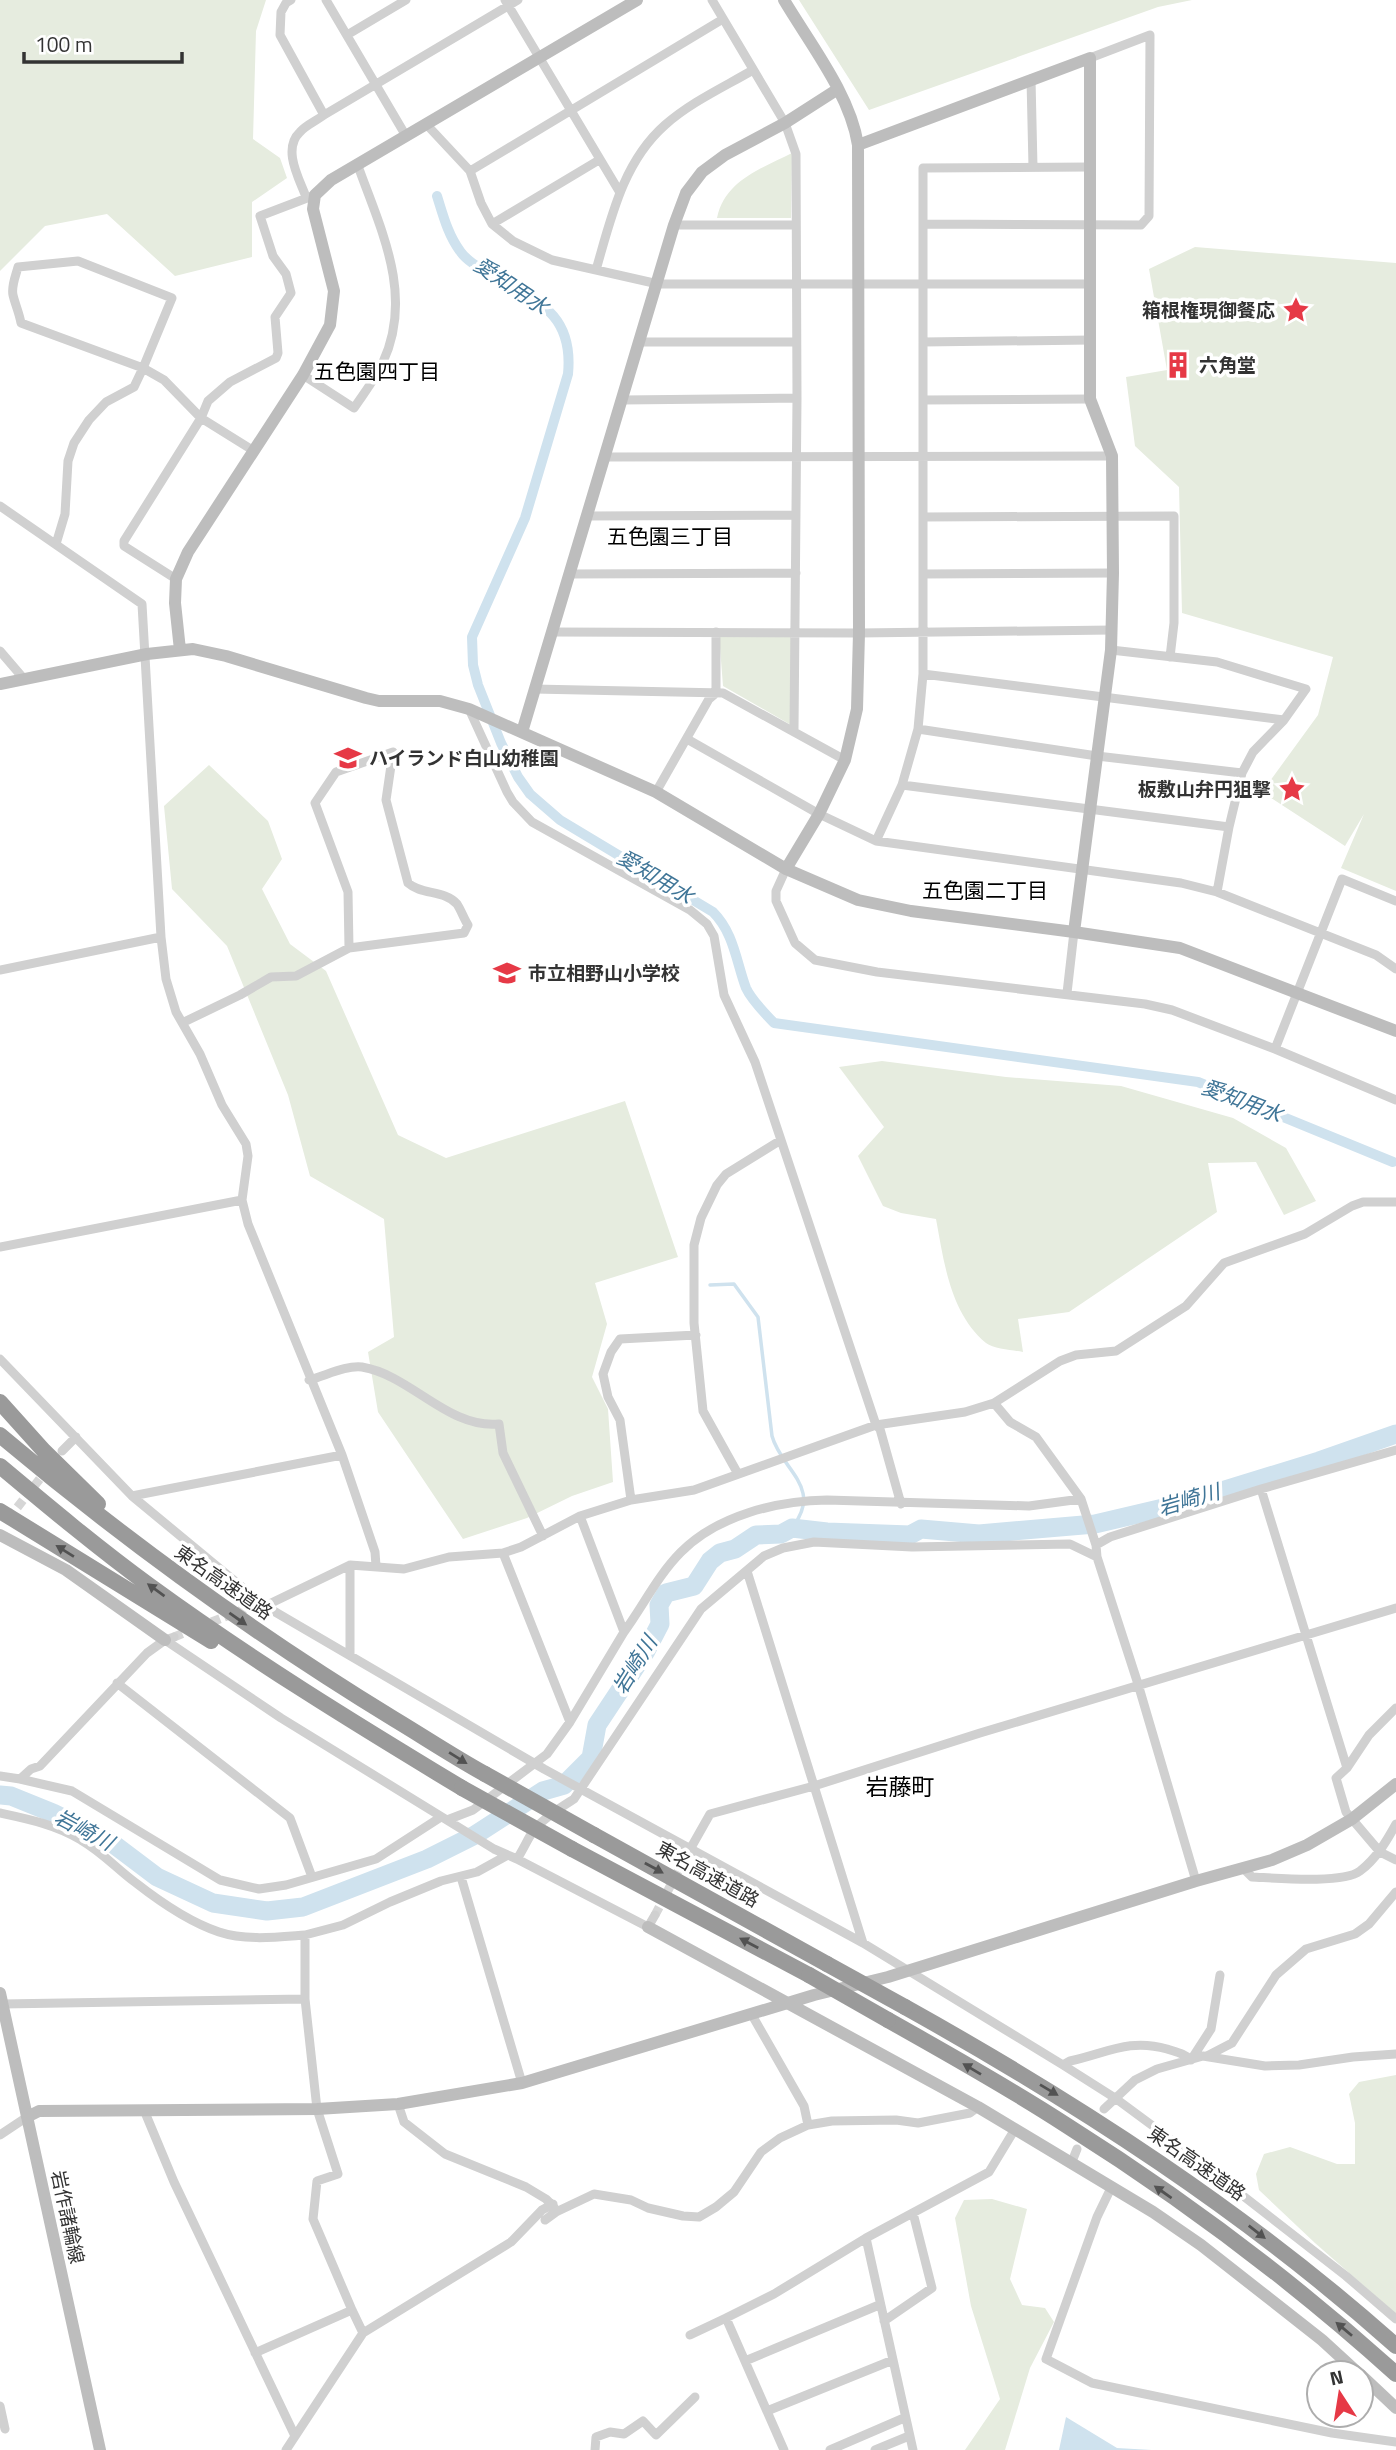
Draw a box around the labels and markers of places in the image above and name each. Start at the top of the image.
place label: 箱根権現御餐応 [1142,295,1275,324]
place icon: 箱根権現御餐応 [1281,295,1311,325]
building icon: 六角堂 [1163,350,1193,380]
place label: 六角堂 [1199,350,1256,379]
school or university icon: ハイランド白山幼稚園 [333,743,363,773]
place label: ハイランド白山幼稚園 [369,743,559,772]
place label: 板敷山弁円狙撃 [1138,774,1271,803]
place icon: 板敷山弁円狙撃 [1277,774,1307,804]
school or university icon: 市立相野山小学校 [492,958,522,988]
place label: 市立相野山小学校 [528,958,680,987]

